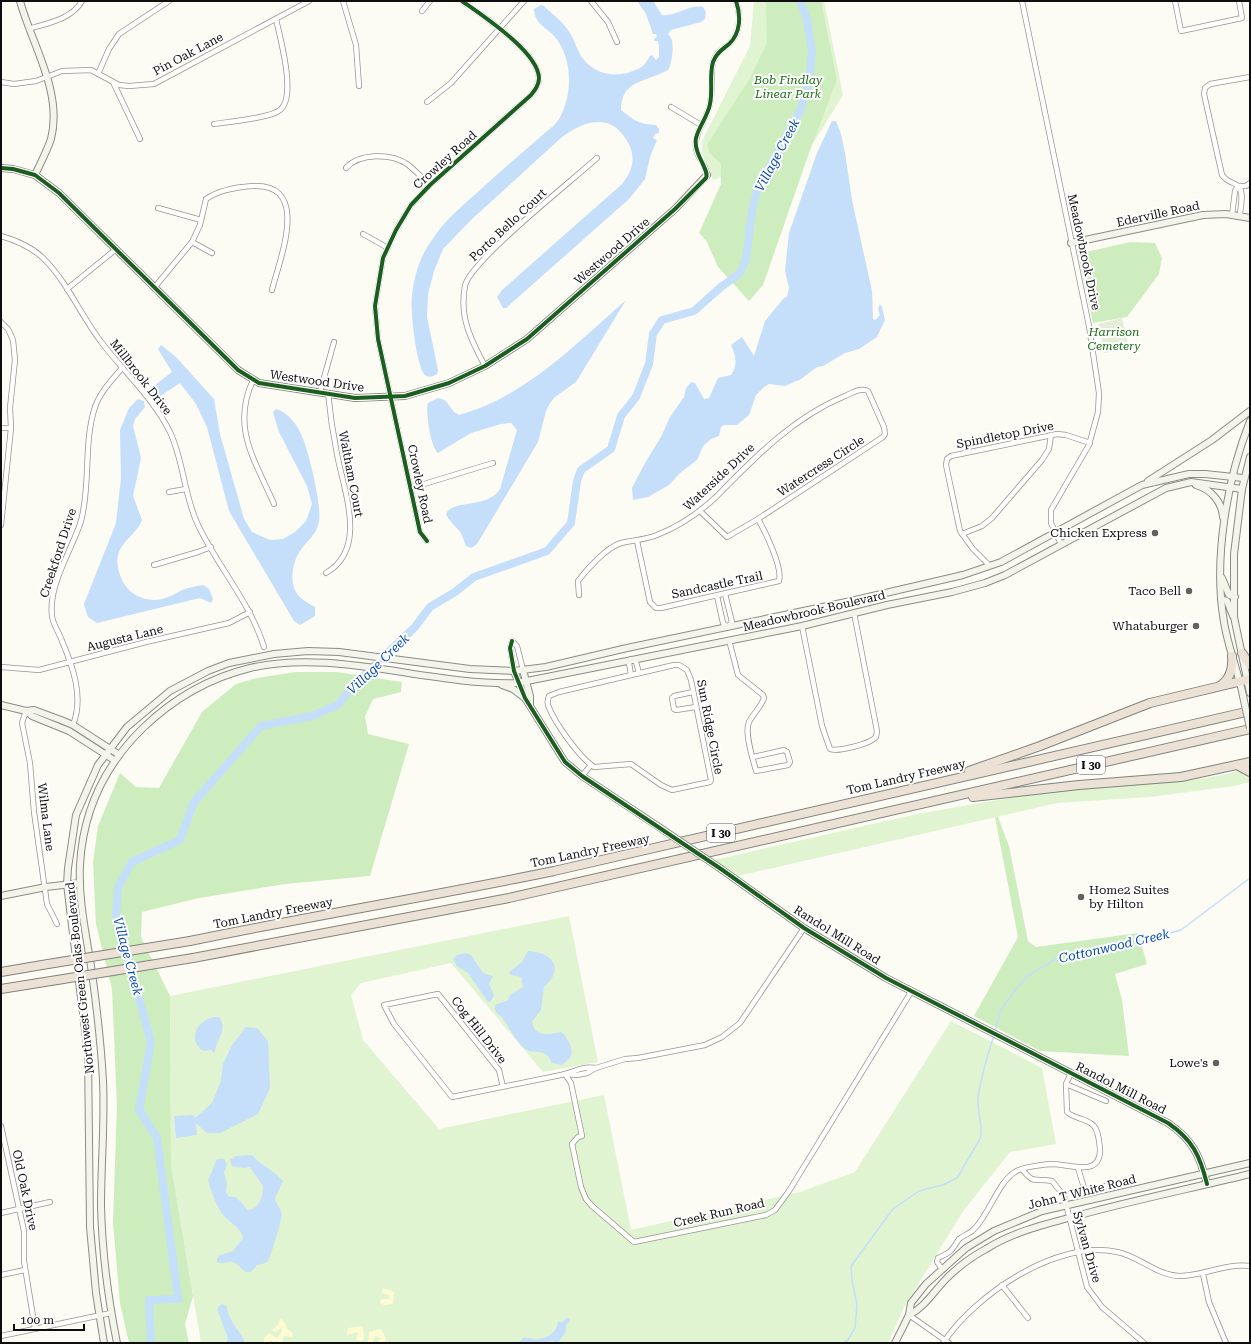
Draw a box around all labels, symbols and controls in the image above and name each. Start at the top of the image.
street label: Pin Oak Lane [151,29,226,78]
park label: Bob Findlay Linear Park [753,73,823,101]
water label: Village Creek [752,115,803,194]
street label: Crowley Road [410,128,480,192]
street label: Porto Bello Court [467,185,550,264]
street label: Meadowbrook Drive [1065,193,1103,312]
street label: Ederville Road [1115,198,1201,230]
street label: Westwood Drive [572,214,653,287]
park label: Harrison Cemetery [1087,325,1141,353]
street label: Millbrook Drive [107,336,175,418]
street label: Westwood Drive [269,367,365,395]
street label: Spindletop Drive [955,419,1055,451]
street label: Waltham Court [336,430,366,519]
street label: Watercress Circle [775,432,867,499]
street label: Waterside Drive [681,440,758,514]
street label: Crowley Road [405,443,435,525]
street label: Creekford Drive [37,506,79,599]
place label: Chicken Express [1050,526,1147,540]
marker: Chicken Express [1150,528,1160,538]
street label: Sandcastle Trail [670,568,764,602]
place label: Taco Bell [1128,584,1181,598]
marker: Taco Bell [1184,586,1194,596]
street label: Meadowbrook Boulevard [741,588,887,634]
place label: Whataburger [1113,619,1188,633]
marker: Whataburger [1191,621,1201,631]
street label: Augusta Lane [85,622,165,654]
water label: Village Creek [344,630,413,697]
street label: Sun Ridge Circle [694,678,726,776]
street label: Tom Landry Freeway [845,756,968,797]
road number: I 30 [1077,756,1105,774]
street label: Wilma Lane [35,782,57,852]
road number: I 30 [707,824,735,842]
street label: Tom Landry Freeway [529,831,652,870]
street label: Northwest Green Oaks Boulevard [63,881,97,1075]
place label: Home2 Suites by Hilton [1089,883,1169,911]
marker: Home2 Suites by Hilton [1076,892,1086,902]
street label: Tom Landry Freeway [212,894,335,931]
street label: Randol Mill Road [791,903,883,967]
water label: Village Creek [110,915,146,998]
water label: Cottonwood Creek [1057,926,1172,966]
street label: Cog Hill Drive [448,994,510,1067]
place label: Lowe's [1169,1056,1208,1070]
marker: Lowe's [1211,1058,1221,1068]
street label: Randol Mill Road [1074,1059,1169,1117]
street label: Old Oak Drive [10,1148,40,1232]
street label: John T White Road [1026,1172,1138,1212]
street label: Creek Run Road [672,1196,766,1230]
street label: Sylvan Drive [1070,1210,1104,1285]
scale bar [14,1306,84,1332]
text: 100 m [20,1313,54,1327]

